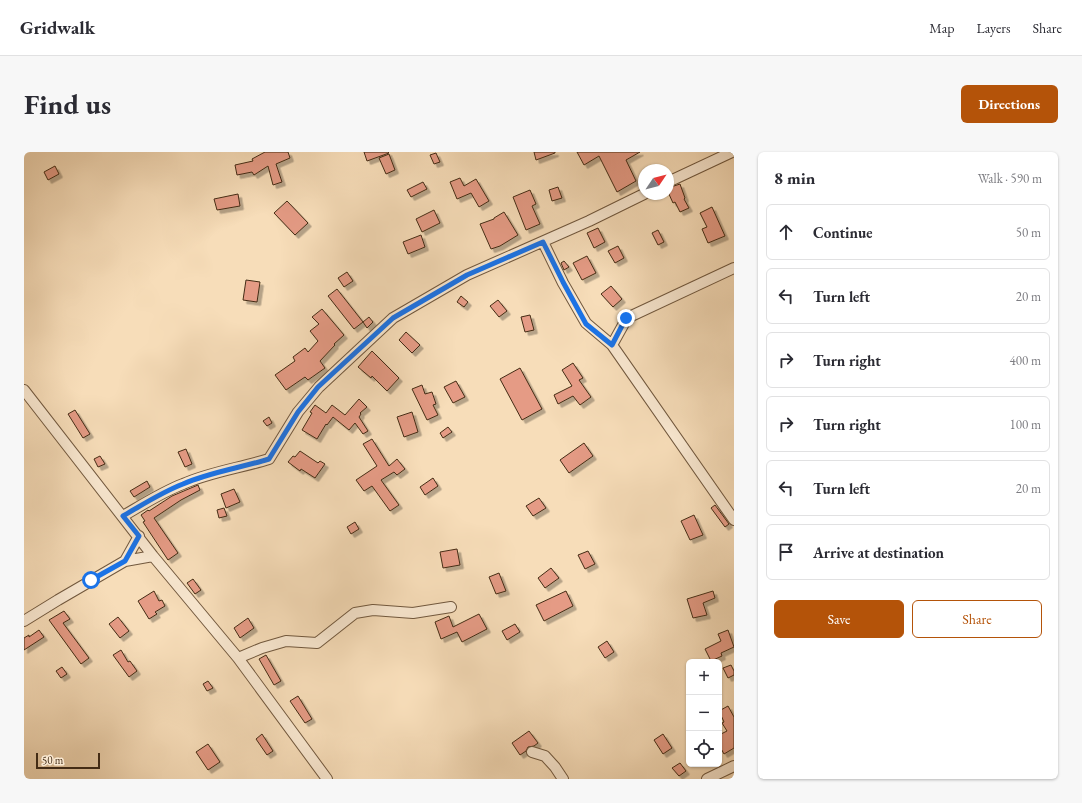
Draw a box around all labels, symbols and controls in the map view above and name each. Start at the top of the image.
text: Gridwalk [20,15,95,40]
text: Map [929,19,954,37]
text: Layers [976,19,1011,37]
text: Share [1033,19,1062,37]
button: Directions [961,85,1058,123]
text: Find us [24,86,111,122]
north arrow [638,164,674,200]
text: 8 min [774,167,815,189]
text: Walk · 590 m [978,170,1042,187]
icon: ahead [775,221,797,243]
text: Continue [813,223,873,242]
text: 50 m [1016,224,1041,241]
icon: left [775,285,797,307]
text: Turn left [813,287,870,306]
text: 20 m [1016,288,1041,305]
route end [617,309,635,327]
icon: right [775,349,797,371]
text: Turn right [813,351,881,370]
text: 400 m [1010,352,1041,369]
icon: right [775,413,797,435]
text: Turn right [813,415,881,434]
text: 100 m [1010,416,1041,433]
icon: left [775,477,797,499]
text: Turn left [813,479,870,498]
text: 20 m [1016,480,1041,497]
icon: arrive [775,541,797,563]
text: Arrive at destination [813,543,944,562]
route start [82,571,100,589]
button: Save [774,600,904,638]
button: Share [912,600,1042,638]
map controls [686,659,722,767]
button: + [686,659,722,695]
button: − [686,695,722,731]
button: locate [686,731,722,767]
scale bar [36,751,100,770]
text: 50 m [42,753,63,767]

